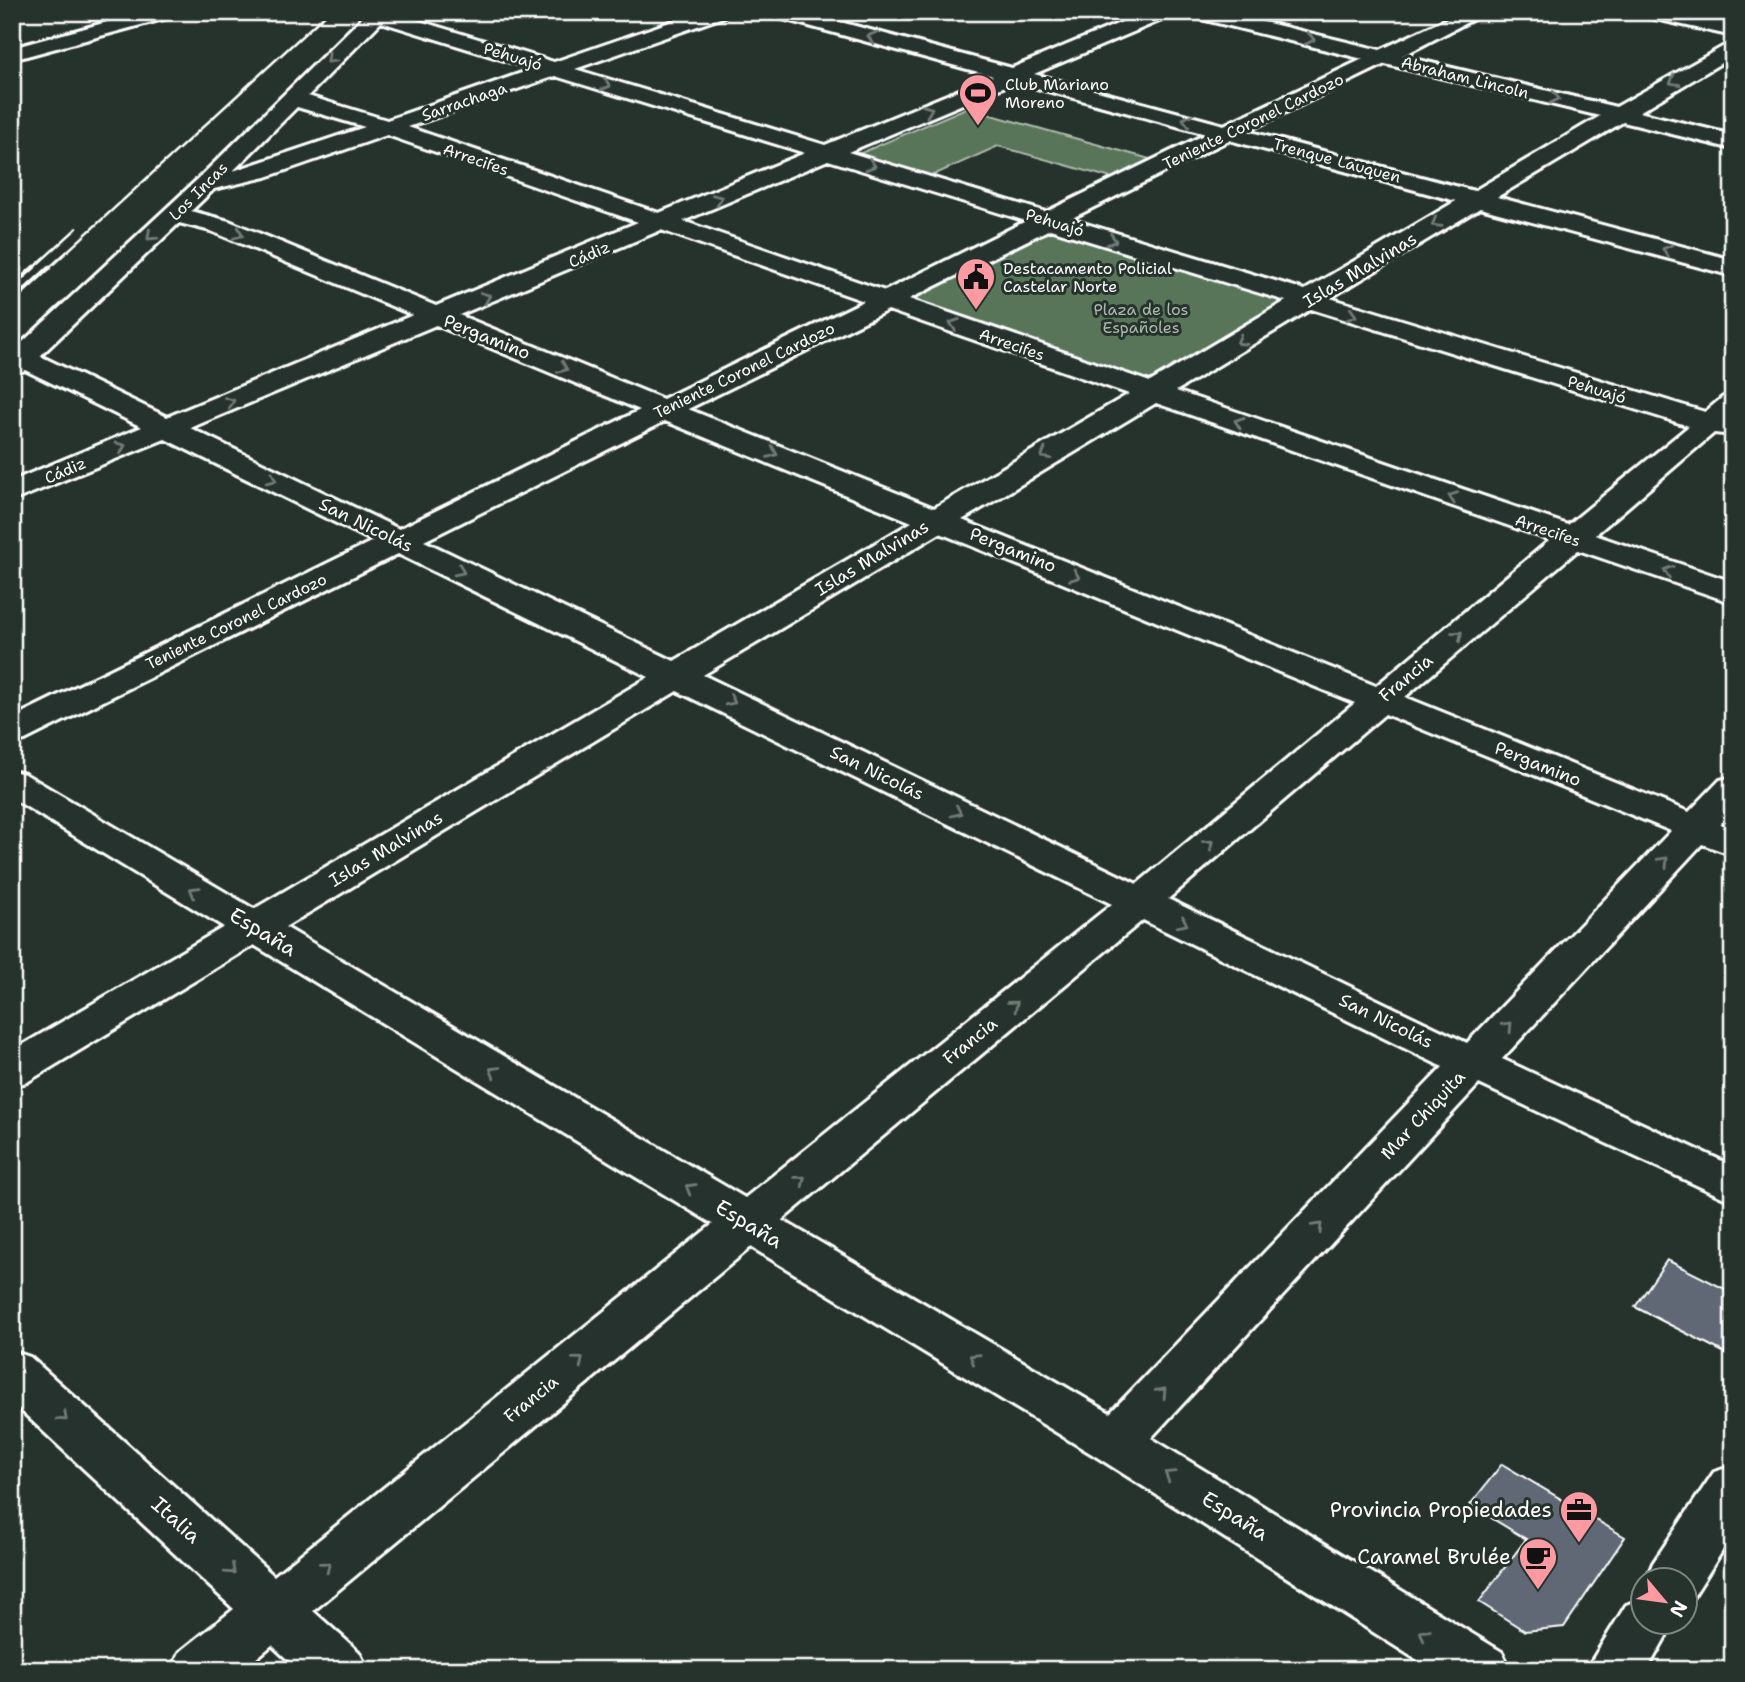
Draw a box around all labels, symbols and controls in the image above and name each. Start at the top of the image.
one-way arrow [867,31,879,45]
one-way arrow [1304,31,1316,46]
street label: Pehuajó [481,38,545,75]
one-way arrow [326,51,339,64]
street label: Abraham Lincoln [1399,51,1531,104]
street label: Teniente Coronel Cardozo [1159,68,1347,174]
sports icon: Club Mariano Moreno [957,72,999,127]
one-way arrow [1668,73,1681,86]
place label: Club Mariano Moreno [1005,74,1109,113]
one-way arrow [600,76,612,91]
street label: Sarrachaga [419,77,510,126]
one-way arrow [1549,90,1561,105]
one-way arrow [921,105,933,119]
one-way arrow [1181,114,1193,129]
street label: Trenque Lauquen [1271,133,1403,188]
street label: Arrecifes [440,138,511,180]
street label: Los Incas [164,157,232,225]
one-way arrow [865,157,877,172]
one-way arrow [712,193,724,207]
street label: Pehuajó [1023,204,1087,241]
one-way arrow [1431,215,1444,228]
one-way arrow [232,226,245,240]
street label: Islas Malvinas [1299,227,1421,313]
one-way arrow [146,228,159,240]
one-way arrow [1105,231,1117,246]
street label: Cádiz [565,236,613,273]
one-way arrow [1661,243,1673,258]
public building icon: Destacamento Policial Castelar Norte [955,256,997,311]
place label: Destacamento Policial Castelar Norte [1003,258,1172,297]
one-way arrow [479,291,491,305]
park label: Plaza de los Españoles [1093,299,1189,338]
one-way arrow [1346,307,1358,322]
street label: Pergamino [440,309,534,365]
street label: Teniente Coronel Cardozo [650,317,838,423]
one-way arrow [948,318,960,332]
street label: Arrecifes [976,323,1047,365]
one-way arrow [1236,332,1249,345]
one-way arrow [556,359,568,373]
street label: Pehuajó [1565,371,1629,408]
one-way arrow [224,396,236,410]
one-way arrow [1233,416,1245,430]
one-way arrow [113,441,126,455]
one-way arrow [767,445,779,459]
one-way arrow [1040,447,1053,460]
street label: Cádiz [41,452,89,489]
one-way arrow [265,471,277,485]
one-way arrow [1448,491,1460,505]
street label: San Nicolás [315,492,417,558]
street label: Arrecifes [1512,509,1583,551]
street label: Islas Malvinas [811,515,933,601]
street label: Pergamino [966,522,1060,578]
one-way arrow [453,562,465,576]
one-way arrow [1663,565,1675,579]
one-way arrow [1069,567,1081,581]
street label: Teniente Coronel Cardozo [142,568,330,674]
one-way arrow [1450,630,1463,643]
street label: Francia [1374,648,1438,708]
one-way arrow [724,693,736,707]
street label: Pergamino [1491,736,1585,792]
street label: San Nicolás [826,740,928,806]
one-way arrow [950,804,962,818]
street label: Islas Malvinas [325,806,447,892]
one-way arrow [1200,840,1213,852]
one-way arrow [1656,856,1669,869]
one-way arrow [189,886,202,899]
street label: España [224,901,302,963]
one-way arrow [1176,915,1188,929]
street label: San Nicolás [1335,988,1437,1054]
one-way arrow [1007,1000,1019,1013]
street label: Francia [938,1012,1002,1070]
one-way arrow [1499,1021,1512,1034]
street label: Mar Chiquita [1375,1065,1471,1165]
one-way arrow [489,1066,502,1079]
one-way arrow [792,1176,805,1188]
one-way arrow [684,1184,697,1197]
street label: España [710,1193,788,1255]
one-way arrow [1309,1222,1322,1235]
one-way arrow [968,1353,981,1366]
one-way arrow [571,1356,583,1369]
street label: Francia [499,1370,563,1428]
one-way arrow [1153,1387,1166,1400]
one-way arrow [55,1409,68,1421]
one-way arrow [1163,1471,1176,1484]
street label: España [1196,1485,1274,1547]
office icon: Provincia Propiedades [1558,1489,1600,1544]
street label: Italia [145,1490,207,1550]
place label: Provincia Propiedades [1330,1496,1552,1524]
cafe icon: Caramel Brulée [1517,1536,1559,1591]
place label: Caramel Brulée [1357,1543,1511,1571]
one-way arrow [223,1562,236,1575]
one-way arrow [318,1562,331,1574]
north arrow [1630,1566,1700,1636]
text: N [1664,1596,1693,1622]
one-way arrow [1419,1629,1432,1642]

